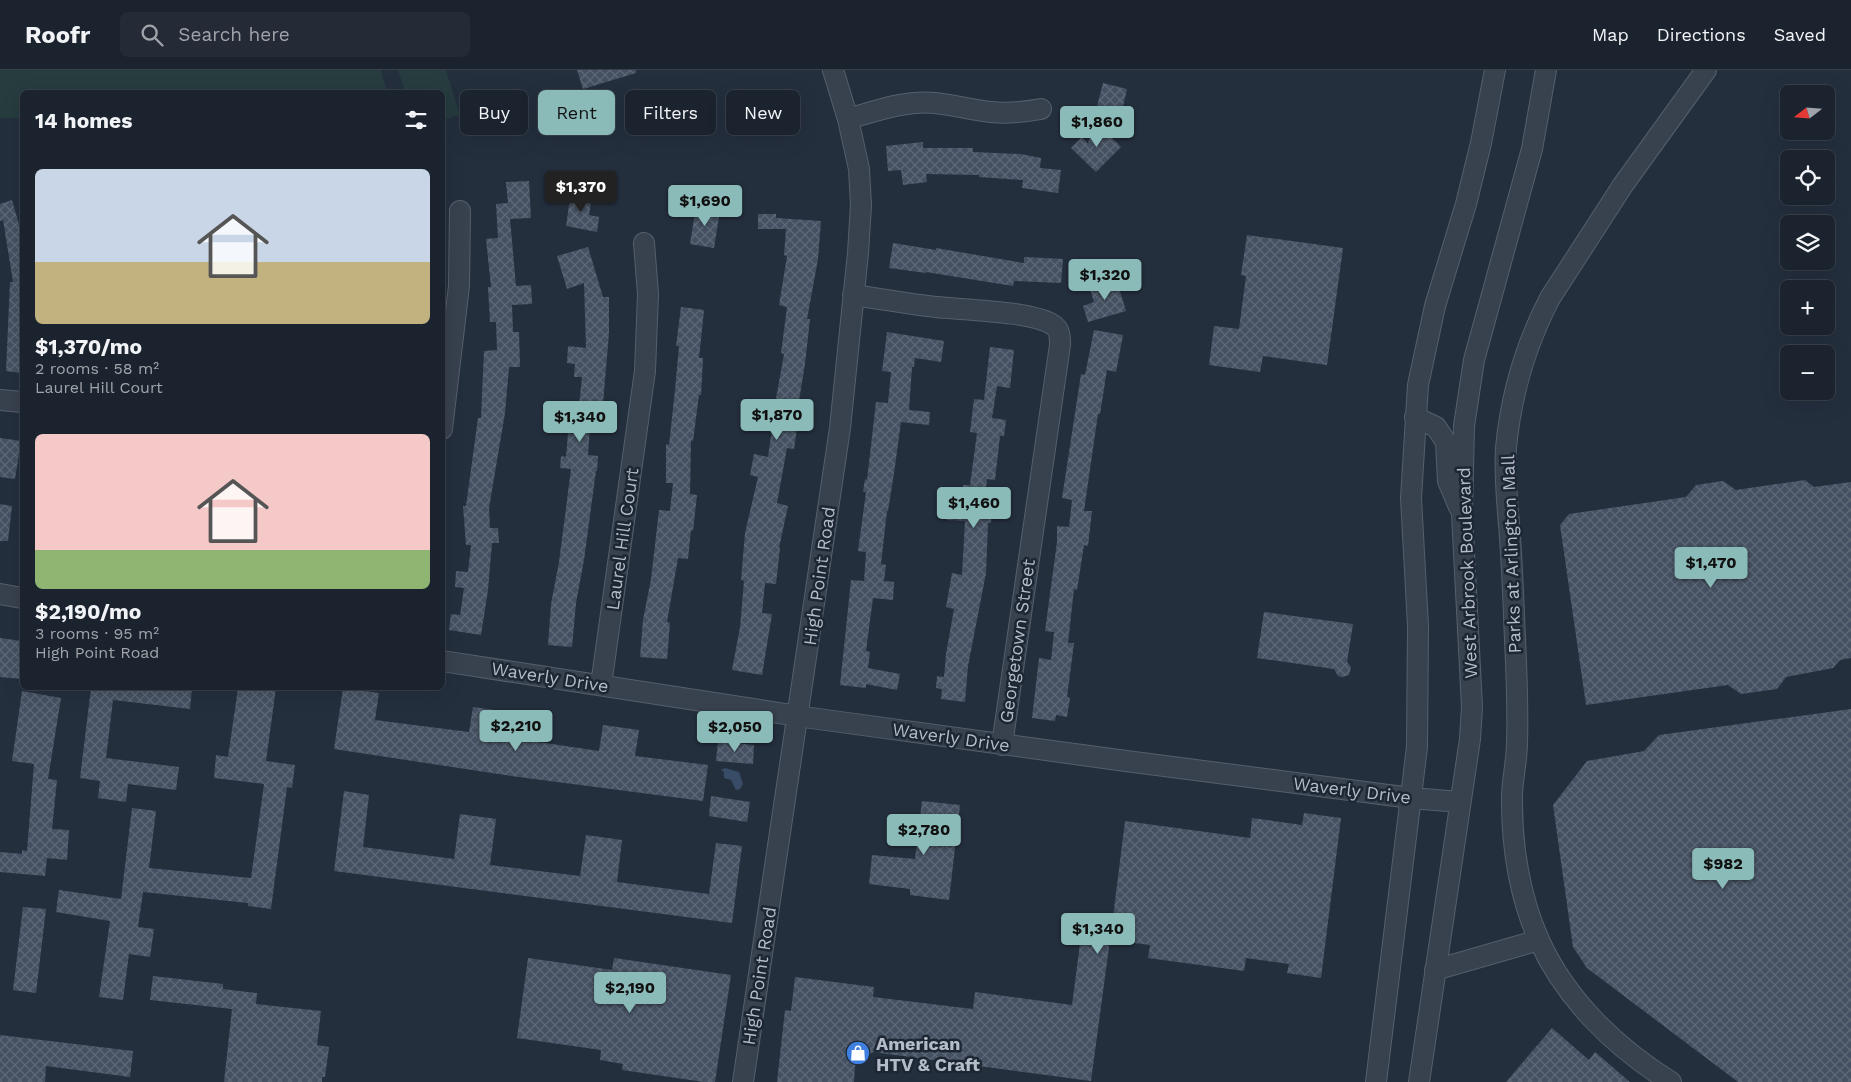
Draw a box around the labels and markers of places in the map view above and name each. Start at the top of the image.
pin: $1,860 [1056,106,1138,148]
pin: $1,370 [540,170,622,213]
pin: $1,690 [664,184,746,227]
pin: $1,320 [1064,258,1146,301]
pin: $1,870 [736,398,818,441]
pin: $1,340 [539,400,621,443]
pin: $1,460 [933,486,1015,529]
pin: $1,470 [1670,546,1752,589]
pin: $2,210 [475,710,557,752]
pin: $2,050 [694,710,776,753]
pin: $2,780 [883,814,965,856]
pin: $982 [1693,848,1753,890]
pin: $1,340 [1057,912,1139,955]
pin: $2,190 [589,972,671,1014]
place label: American HTV & Craft [876,1033,980,1075]
shop icon: American HTV & Craft [845,1040,871,1066]

